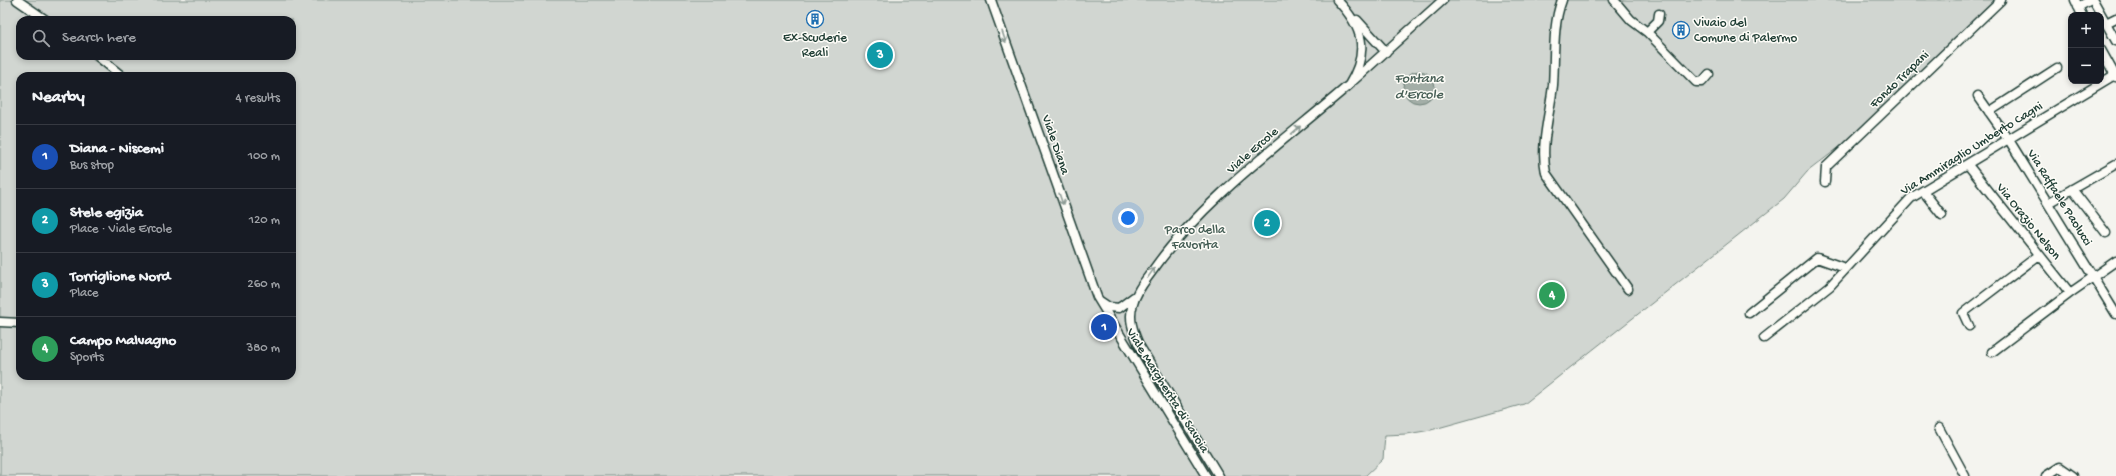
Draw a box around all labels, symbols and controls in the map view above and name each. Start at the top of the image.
building icon: Ex-Scuderie Reali [805,9,825,29]
map controls [2068,12,2104,84]
button: + [2068,12,2104,48]
search box [16,16,296,60]
place label: Vivaio del Comune di Palermo [1693,16,1797,46]
building icon: Vivaio del Comune di Palermo [1671,20,1691,40]
icon: search [30,27,52,49]
text: Search here [62,29,136,47]
one-way arrow [1001,30,1008,43]
place label: Ex-Scuderie Reali [783,31,847,61]
pin: 3 [867,40,893,70]
street label: Fondo Trapani [1867,48,1933,113]
button: − [2068,48,2104,84]
water label: Fontana d'Ercole [1395,71,1445,104]
text: Nearby [32,88,85,108]
text: 4 results [236,91,280,106]
street label: Via Ammiraglio Umberto Cagni [1897,99,2046,200]
street label: Viale Diana [1038,112,1072,177]
street label: Viale Ercole [1223,124,1282,178]
one-way arrow [1290,126,1301,135]
text: Diana - Niscemi [70,140,164,158]
street label: Via Raffaele Paolucci [2023,146,2095,249]
text: 1 [42,149,48,164]
text: 100 m [248,149,280,164]
text: Bus stop [70,158,114,173]
street label: Via Orazio Nelson [1992,180,2064,264]
one-way arrow [1058,193,1066,205]
text: Stele egizia [70,204,143,222]
your location [1118,208,1138,228]
pin: 2 [1254,208,1280,238]
text: 2 [42,213,48,228]
text: 120 m [249,213,280,228]
text: Place · Viale Ercole [70,222,172,237]
park label: Parco della Favorita [1164,223,1226,253]
text: Torriglione Nord [70,268,170,286]
one-way arrow [1147,268,1155,279]
text: 3 [42,277,48,292]
text: 260 m [247,277,280,292]
pin: 4 [1539,280,1565,310]
text: Place [70,286,98,301]
pin: 1 [1091,312,1117,342]
street label: Viale Margherita di Savoia [1122,325,1212,457]
text: Campo Malvagno [70,332,176,350]
text: 4 [42,341,48,356]
text: 380 m [246,341,280,356]
text: Sports [70,350,104,365]

